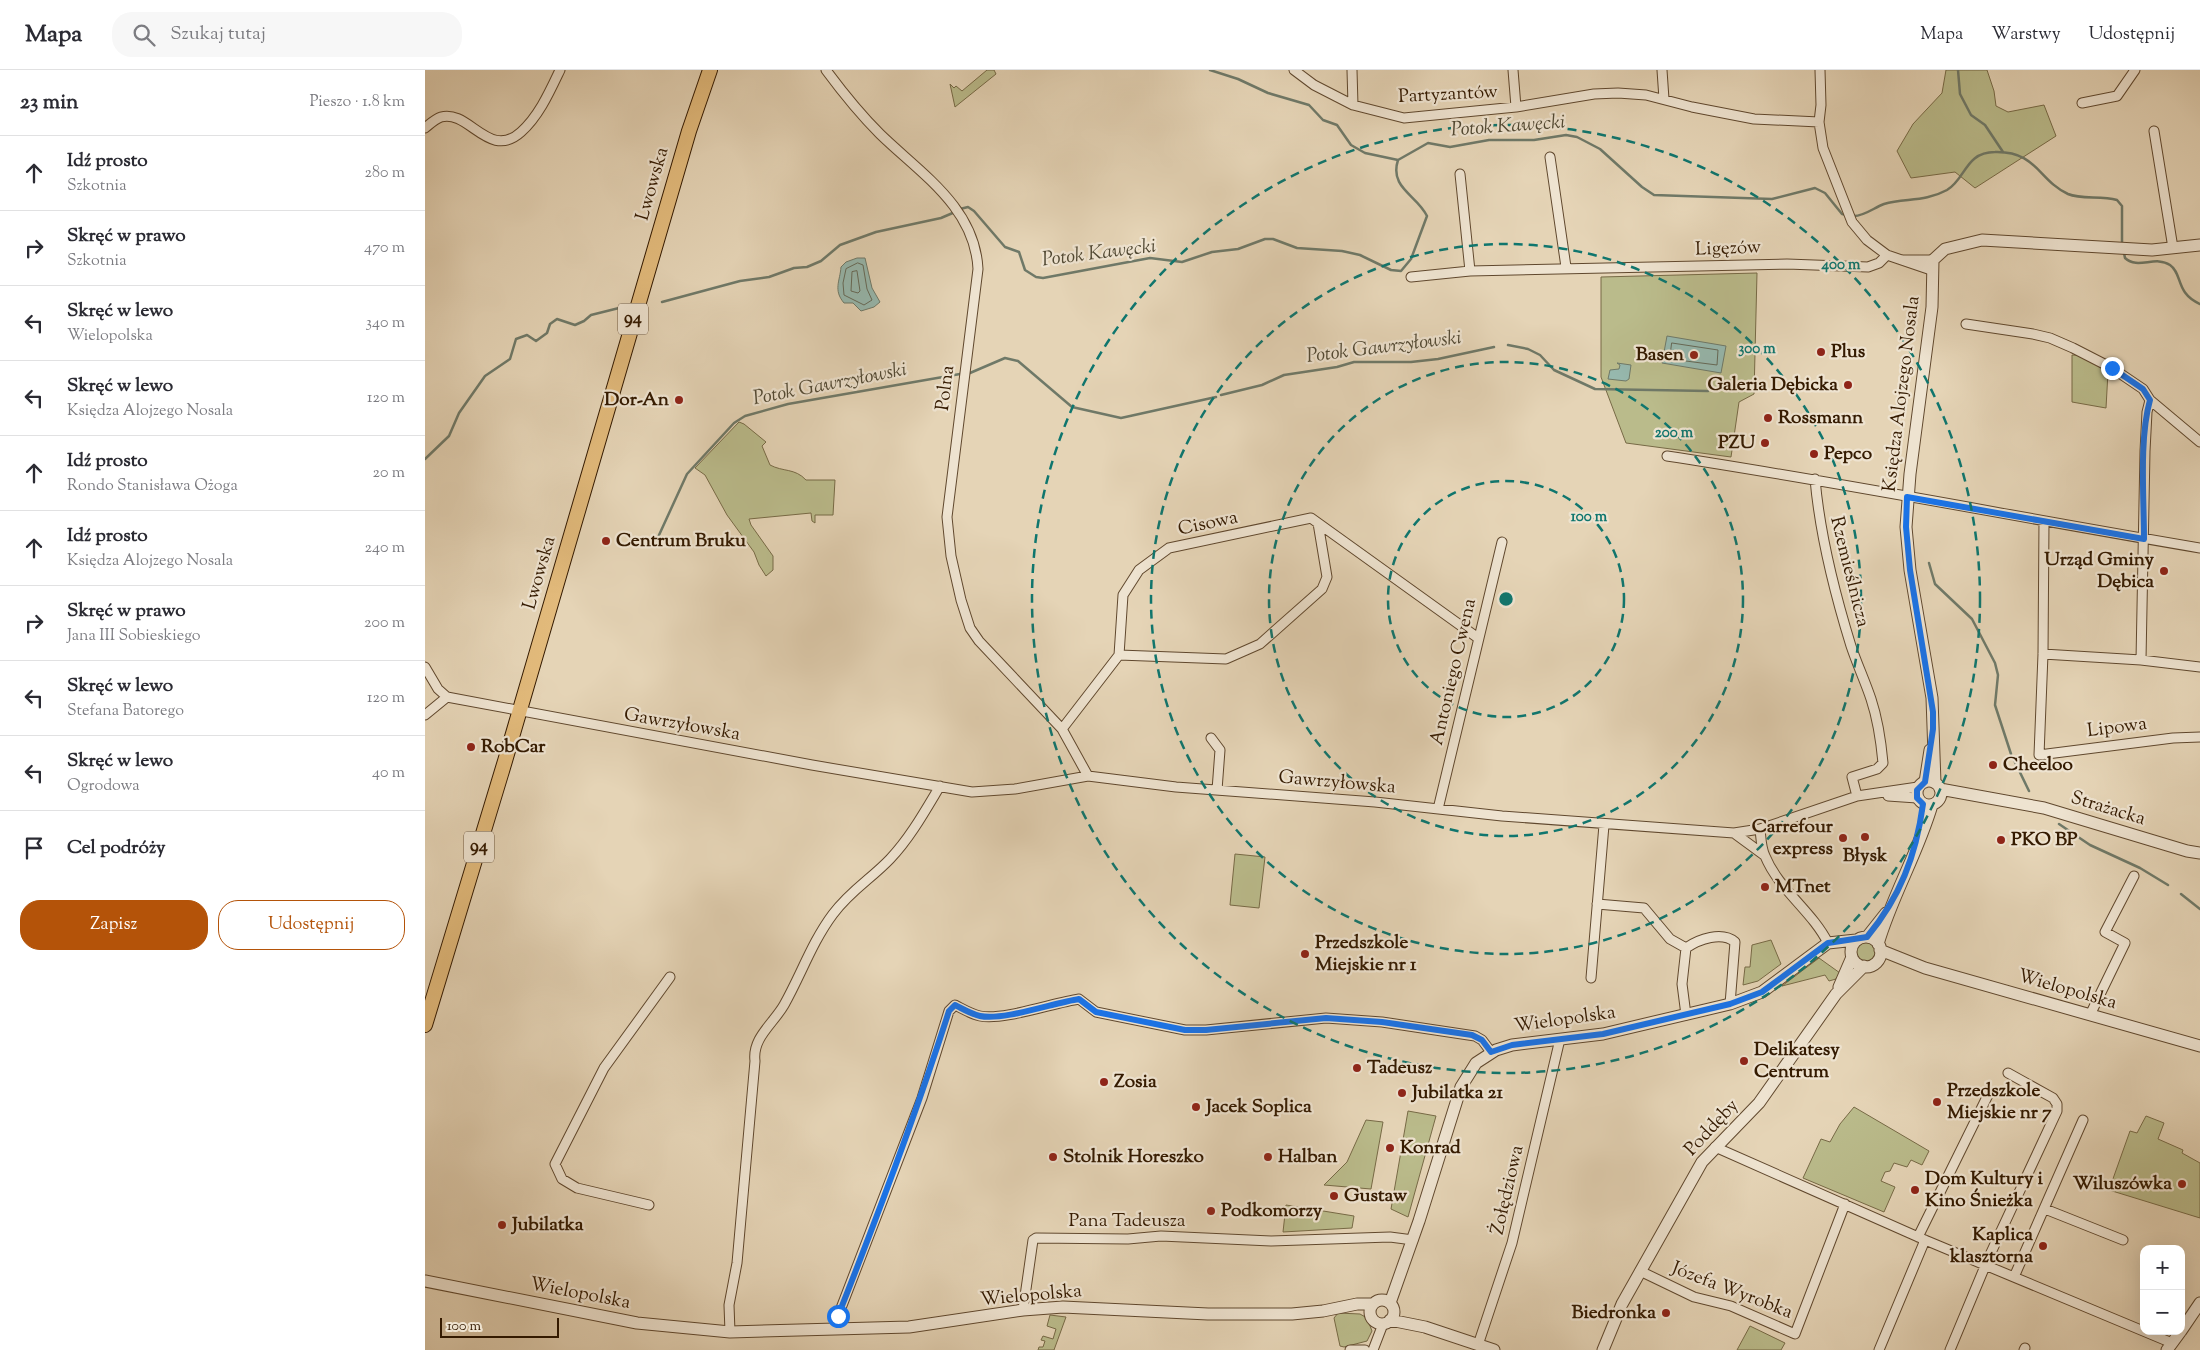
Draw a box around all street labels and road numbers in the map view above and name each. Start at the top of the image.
street label: Partyzantów [1398,79,1498,111]
street label: Lwowska [630,144,676,224]
street label: Ligęzów [1695,234,1761,264]
street label: Księdza Alojzego Nosala [1877,294,1927,494]
road number: 94 [618,303,648,334]
street label: Polna [930,364,962,412]
street label: Cisowa [1175,504,1241,544]
street label: Rzemieślnicza [1822,514,1876,631]
street label: Lwowska [517,533,563,613]
street label: Antoniego Cwena [1424,596,1484,748]
street label: Gawrzyłowska [622,701,743,749]
street label: Lipowa [2086,711,2149,745]
street label: Gawrzyłowska [1277,764,1397,802]
street label: Strażacka [2067,785,2149,833]
road number: 94 [464,832,494,862]
street label: Wielopolska [2014,963,2120,1017]
street label: Wielopolska [1513,999,1618,1040]
street label: Poddęby [1678,1093,1746,1163]
street label: Żołędziowa [1485,1142,1531,1237]
street label: Pana Tadeusza [1068,1208,1186,1235]
street label: Józefa Wyrobka [1667,1255,1797,1327]
street label: Wielopolska [527,1271,633,1317]
street label: Wielopolska [979,1278,1083,1314]

